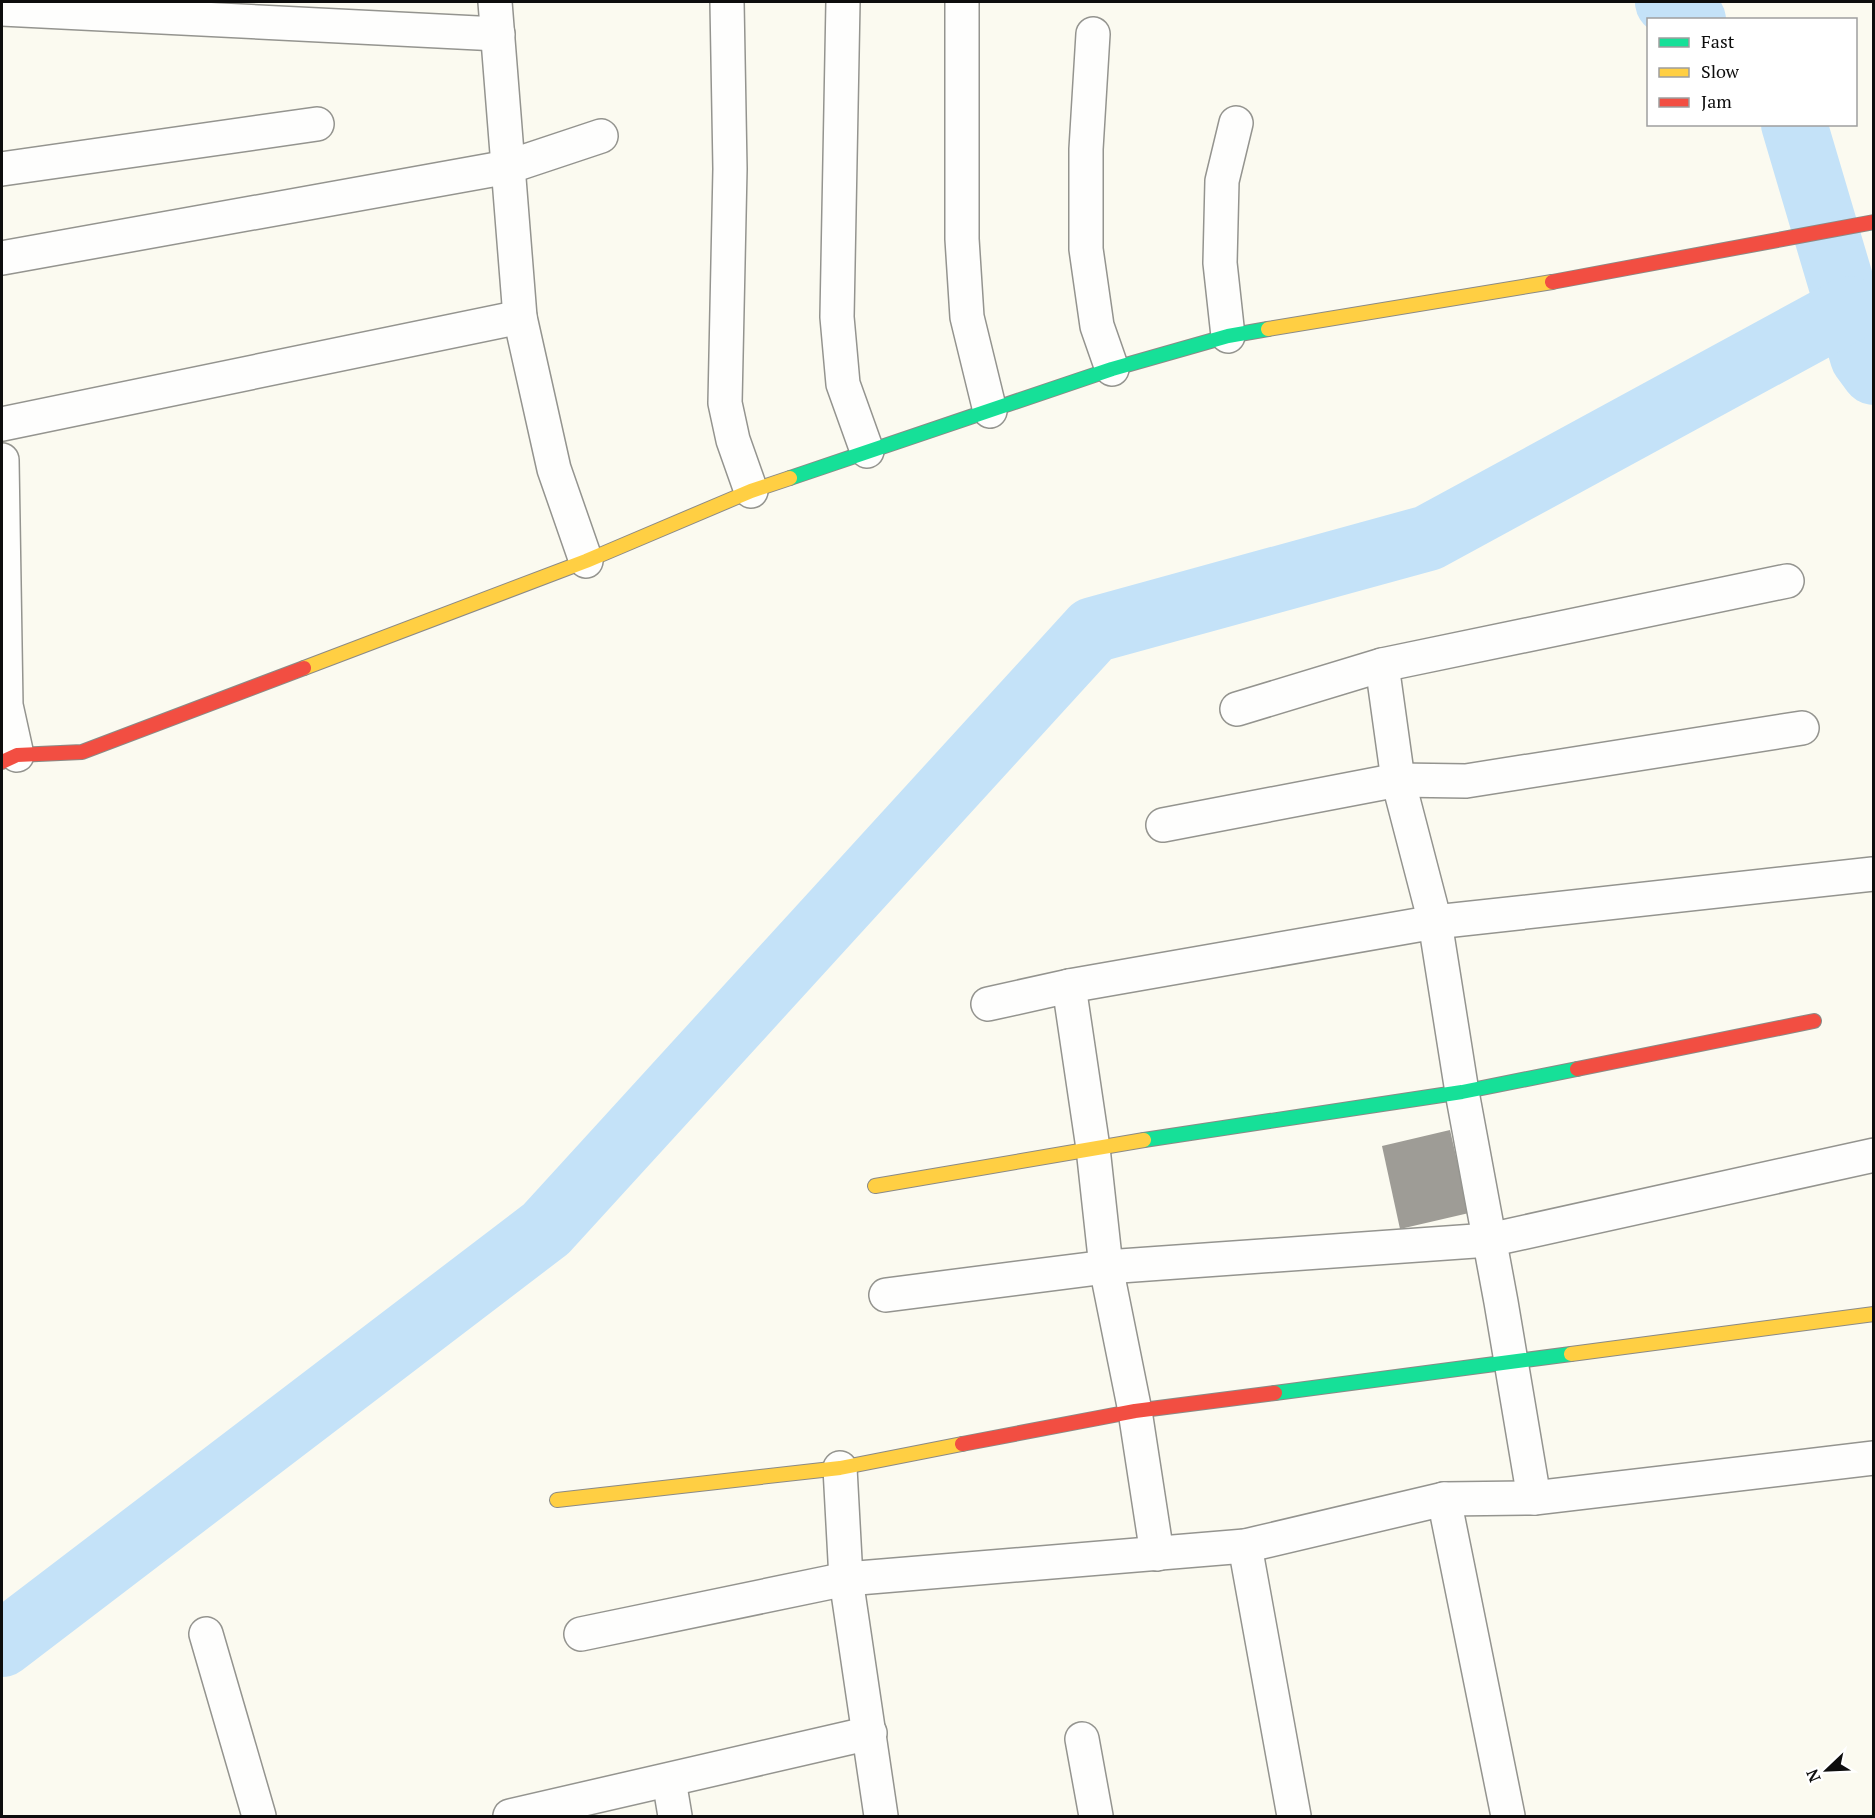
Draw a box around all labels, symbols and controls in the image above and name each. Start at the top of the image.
legend [1647,18,1857,126]
text: Fast [1701,29,1735,53]
text: Slow [1701,59,1740,83]
text: Jam [1701,89,1732,113]
north arrow [1797,1740,1857,1800]
text: N [1801,1766,1826,1786]

